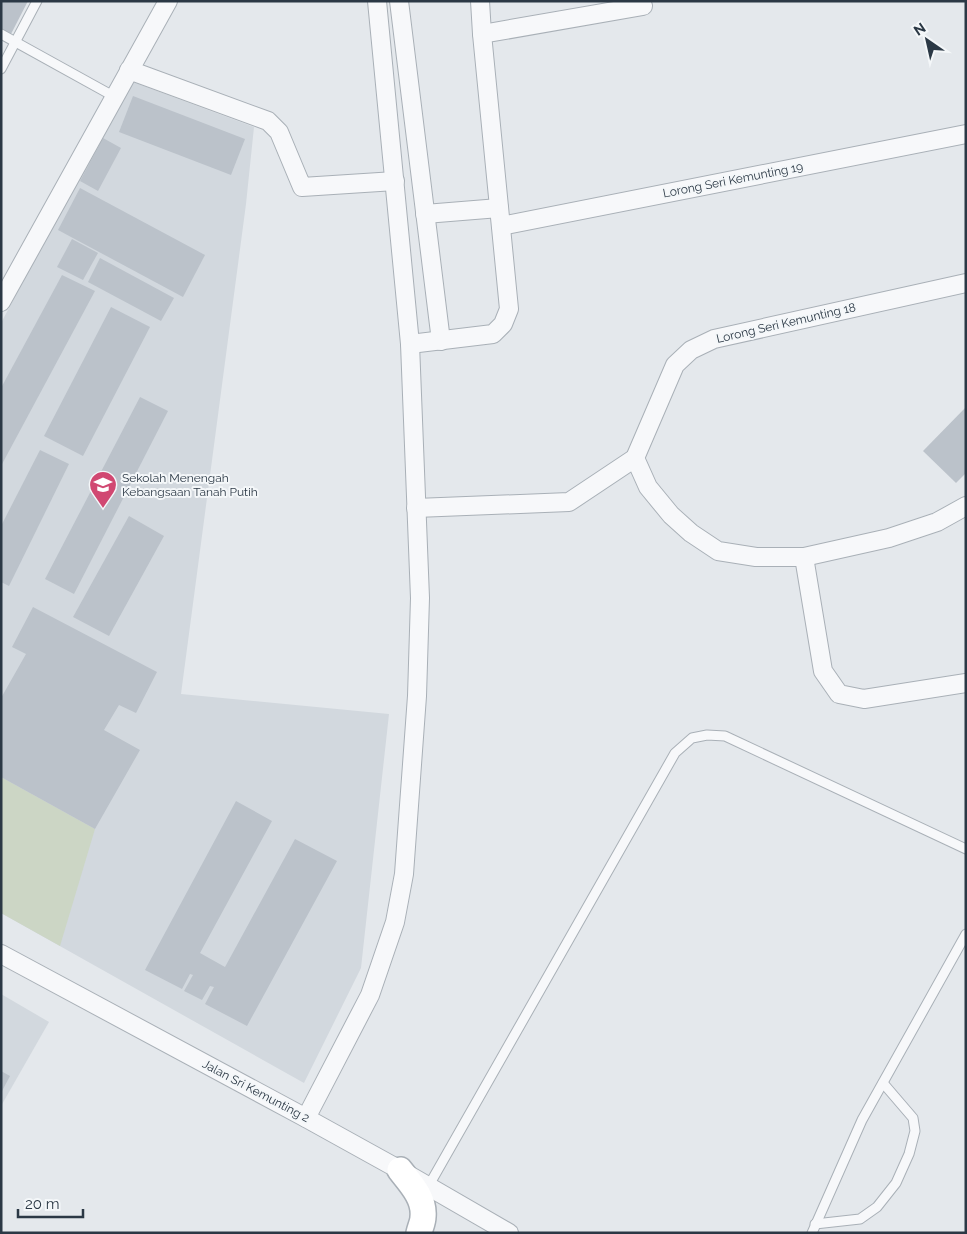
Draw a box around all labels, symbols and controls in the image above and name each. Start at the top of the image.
north arrow [902,15,952,65]
text: N [911,20,929,39]
street label: Lorong Seri Kemunting 19 [662,160,804,200]
street label: Lorong Seri Kemunting 18 [715,300,857,346]
school or university icon: Sekolah Menengah Kebangsaan Tanah Putih [88,470,118,509]
place label: Sekolah Menengah Kebangsaan Tanah Putih [122,471,258,499]
street label: Jalan Sri Kemunting 2 [200,1057,312,1125]
scale bar [18,1186,82,1218]
text: 20 m [25,1195,60,1213]

